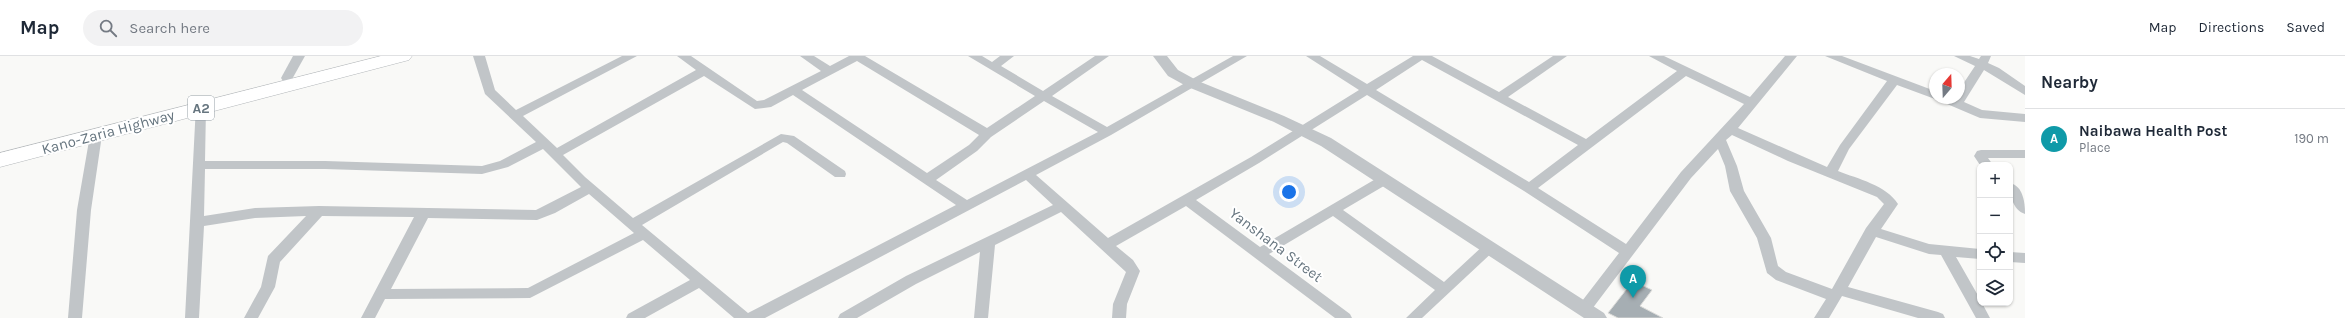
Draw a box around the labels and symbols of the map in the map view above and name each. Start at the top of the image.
north arrow [1929,68,1965,104]
road number: A2 [188,96,214,120]
street label: Kano-Zaria Highway [40,106,176,158]
your location [1279,182,1299,202]
street label: Yanshana Street [1226,204,1326,286]
pin: A [1620,265,1646,298]

